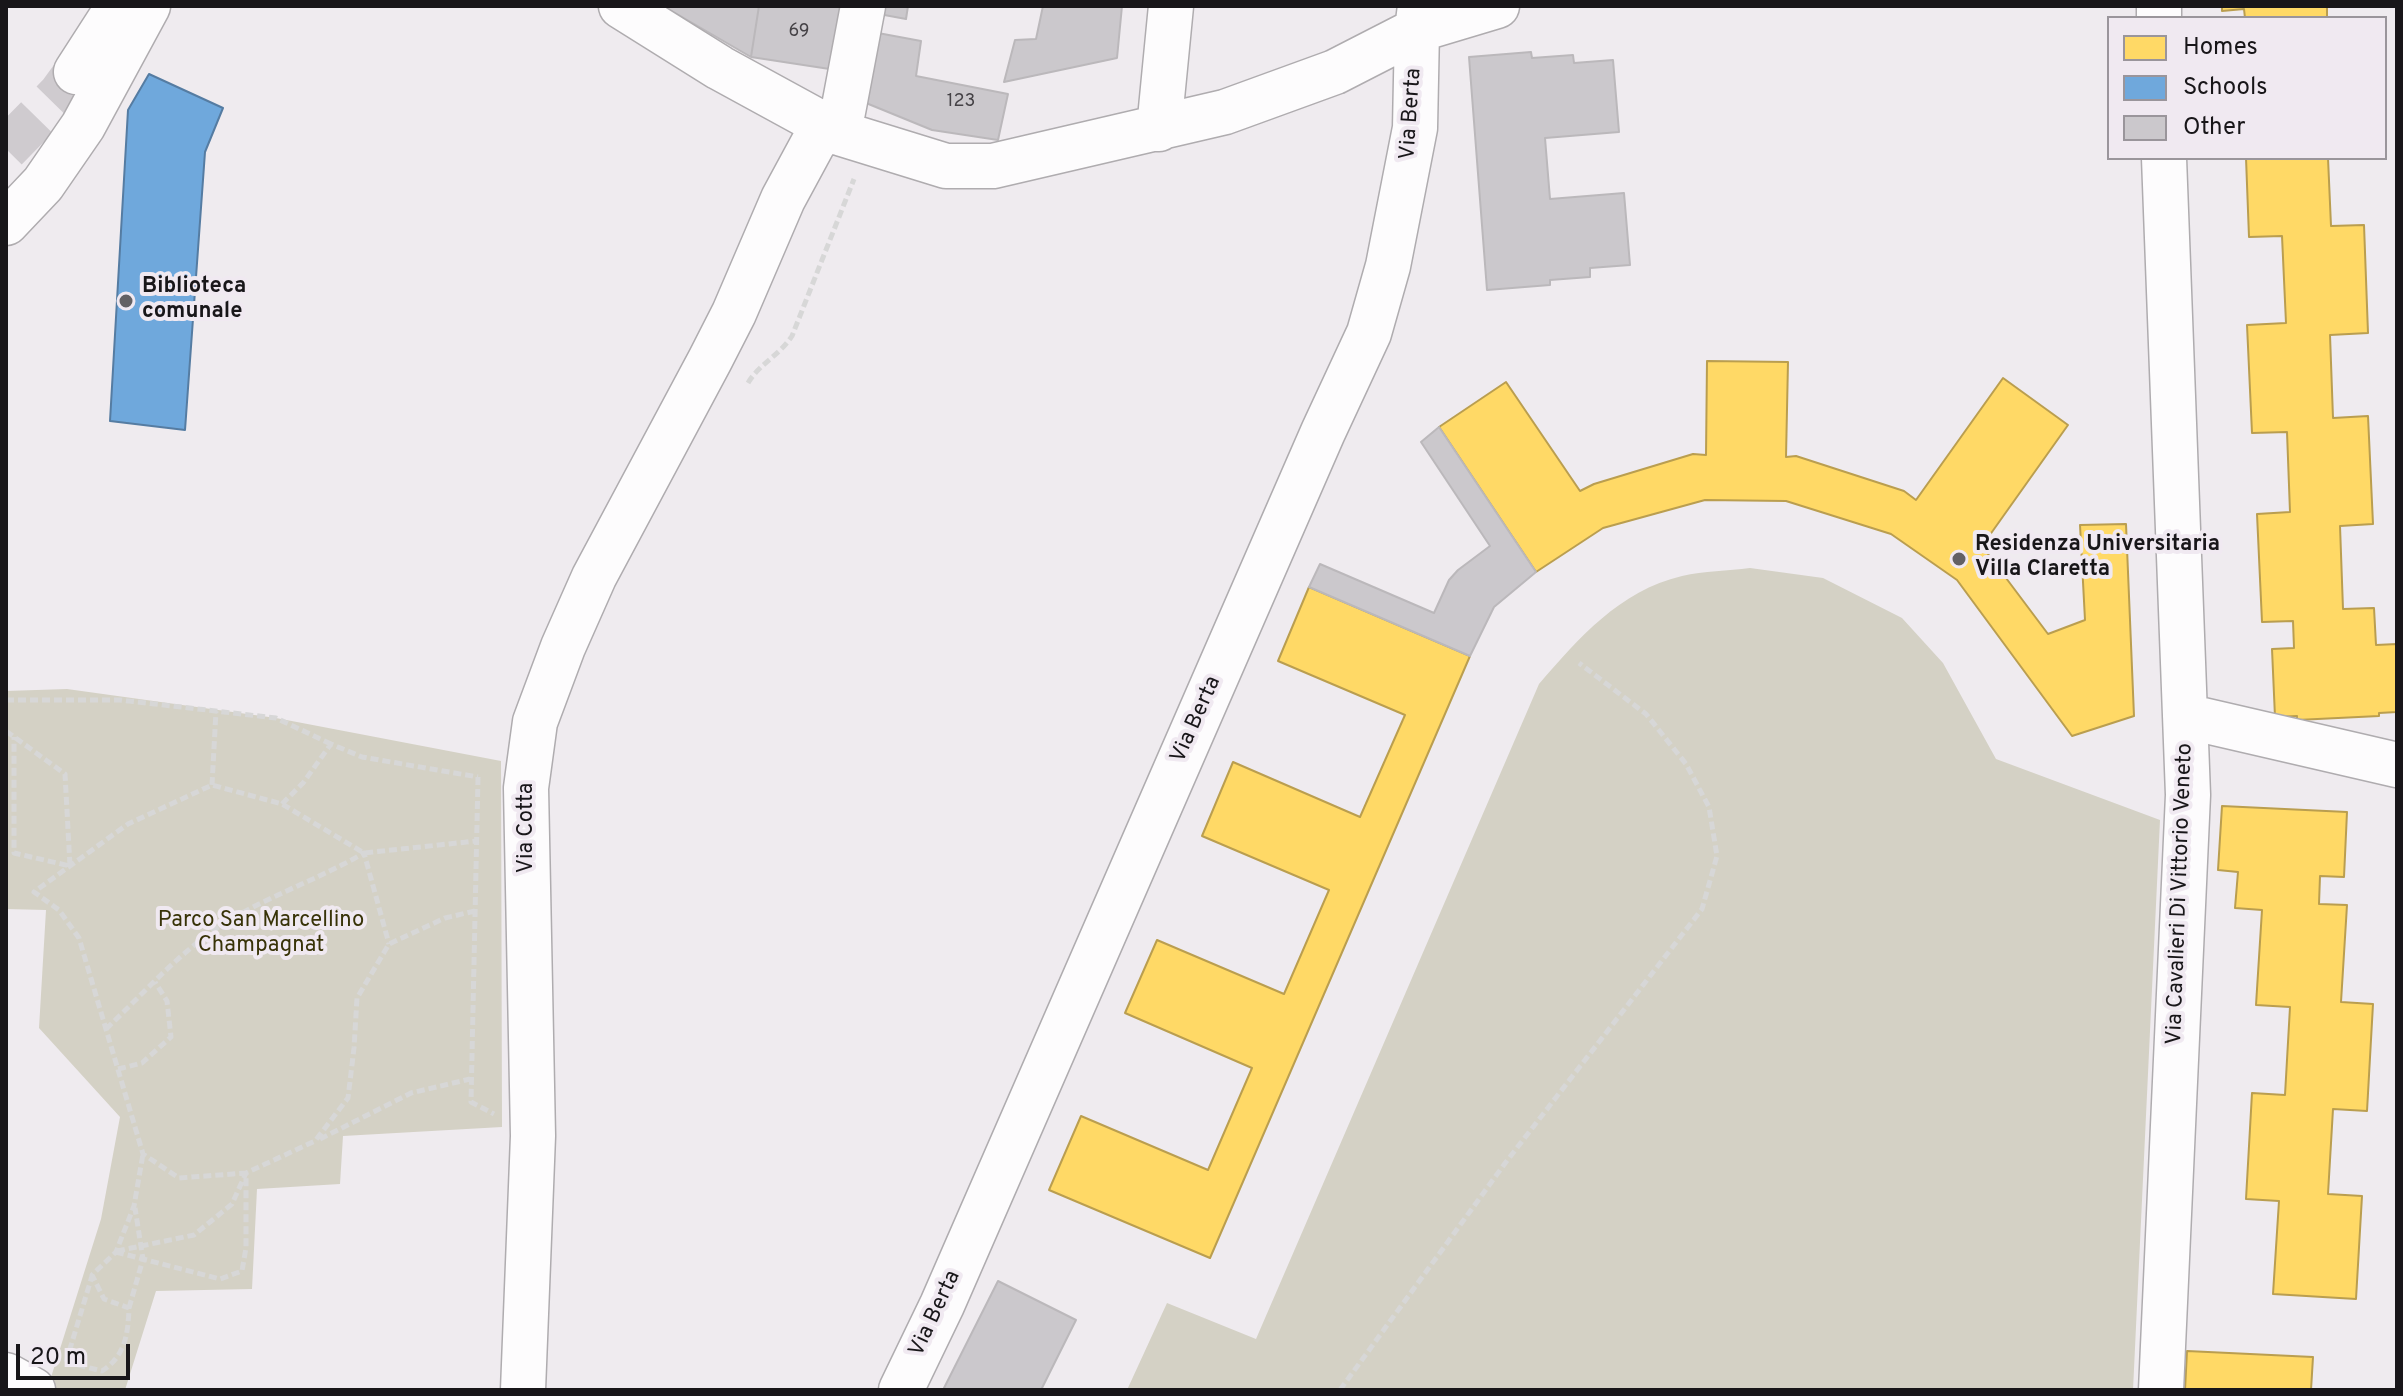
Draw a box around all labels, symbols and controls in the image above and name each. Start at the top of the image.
legend [2107,16,2387,160]
house number: 69 [789,21,809,43]
text: Homes [2183,33,2258,63]
street label: Via Berta [1396,67,1428,161]
text: Schools [2183,73,2268,103]
house number: 123 [947,91,975,113]
text: Other [2183,113,2245,143]
place label: Biblioteca comunale [142,275,246,326]
marker: Biblioteca comunale [117,292,135,310]
place label: Residenza Universitaria Villa Claretta [1975,533,2220,584]
marker: Residenza Universitaria Villa Claretta [1950,550,1968,568]
street label: Via Berta [1166,673,1228,767]
street label: Via Cavalieri Di Vittorio Veneto [2163,743,2199,1045]
street label: Via Cotta [515,783,541,873]
park label: Parco San Marcellino Champagnat [158,909,364,960]
street label: Via Berta [905,1267,967,1361]
scale bar [20,1328,134,1378]
text: 20 m [30,1343,86,1373]

